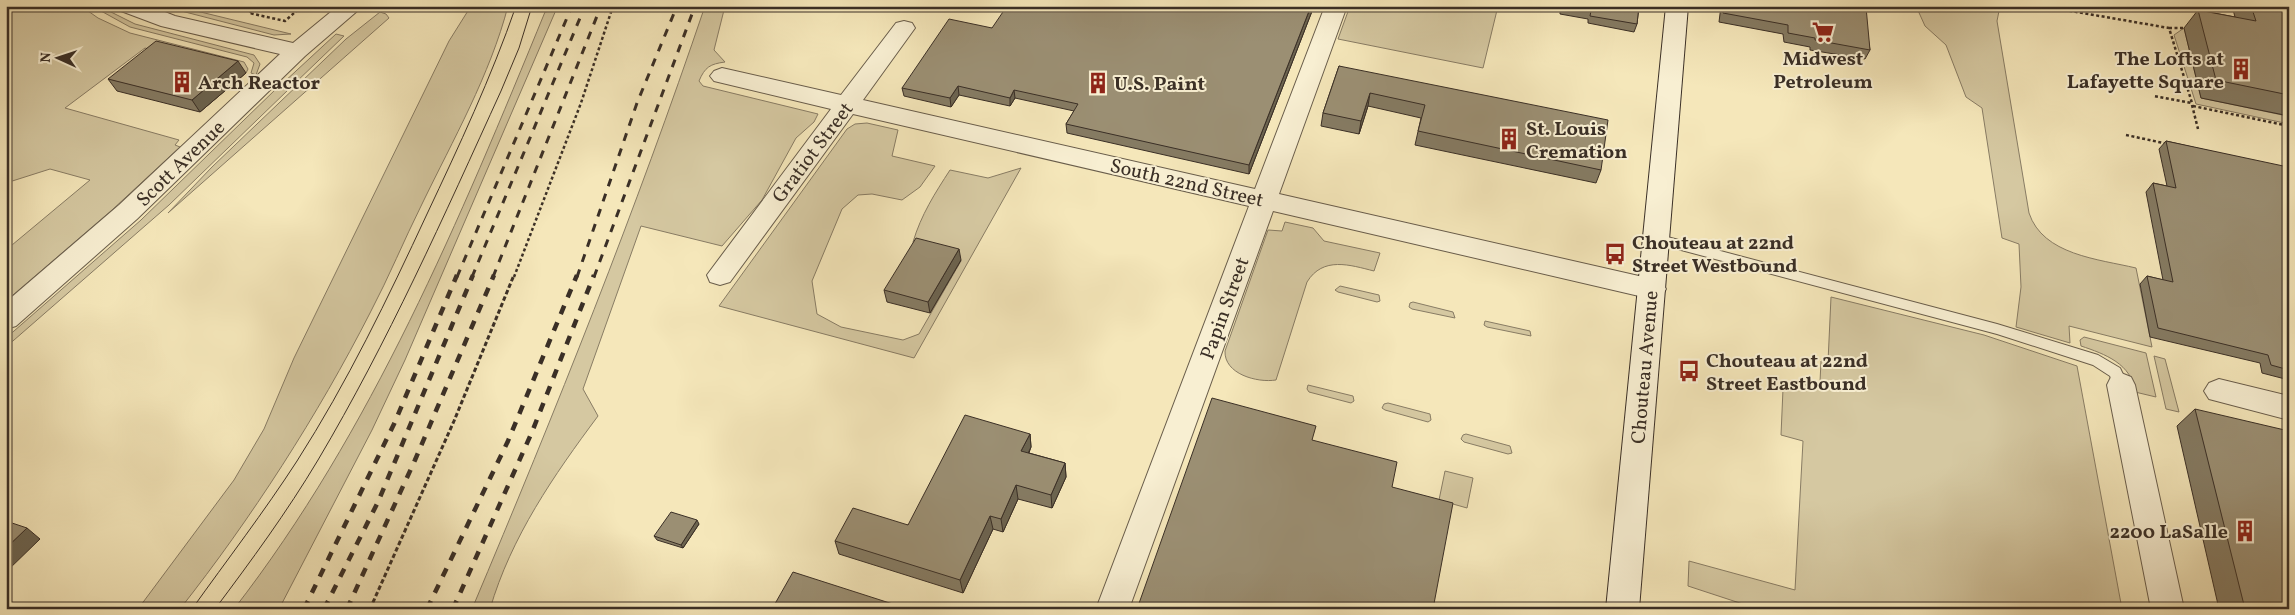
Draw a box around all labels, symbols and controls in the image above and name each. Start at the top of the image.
supermarket icon: Midwest Petroleum [1810,19,1836,45]
north arrow [32,32,82,82]
place label: Midwest Petroleum [1773,46,1873,97]
place label: The Lofts at Lafayette Square [2067,46,2224,97]
text: N [37,52,56,63]
building icon: The Lofts at Lafayette Square [2228,56,2254,82]
building icon: Arch Reactor [169,69,195,95]
place label: Arch Reactor [198,70,321,98]
building icon: U.S. Paint [1085,70,1111,96]
place label: U.S. Paint [1114,71,1205,99]
street label: Gratiot Street [766,97,861,209]
street label: Scott Avenue [131,115,232,214]
place label: St. Louis Cremation [1526,116,1627,167]
building icon: St. Louis Cremation [1496,126,1522,152]
street label: South 22nd Street [1107,153,1266,215]
place label: Chouteau at 22nd Street Westbound [1632,230,1798,281]
bus stop icon: Chouteau at 22nd Street Westbound [1602,241,1628,267]
street label: Papin Street [1194,253,1257,364]
street label: Chouteau Avenue [1625,289,1667,445]
place label: Chouteau at 22nd Street Eastbound [1706,348,1868,399]
bus stop icon: Chouteau at 22nd Street Eastbound [1676,358,1702,384]
building icon: 2200 LaSalle [2232,518,2258,544]
place label: 2200 LaSalle [2110,519,2228,547]

